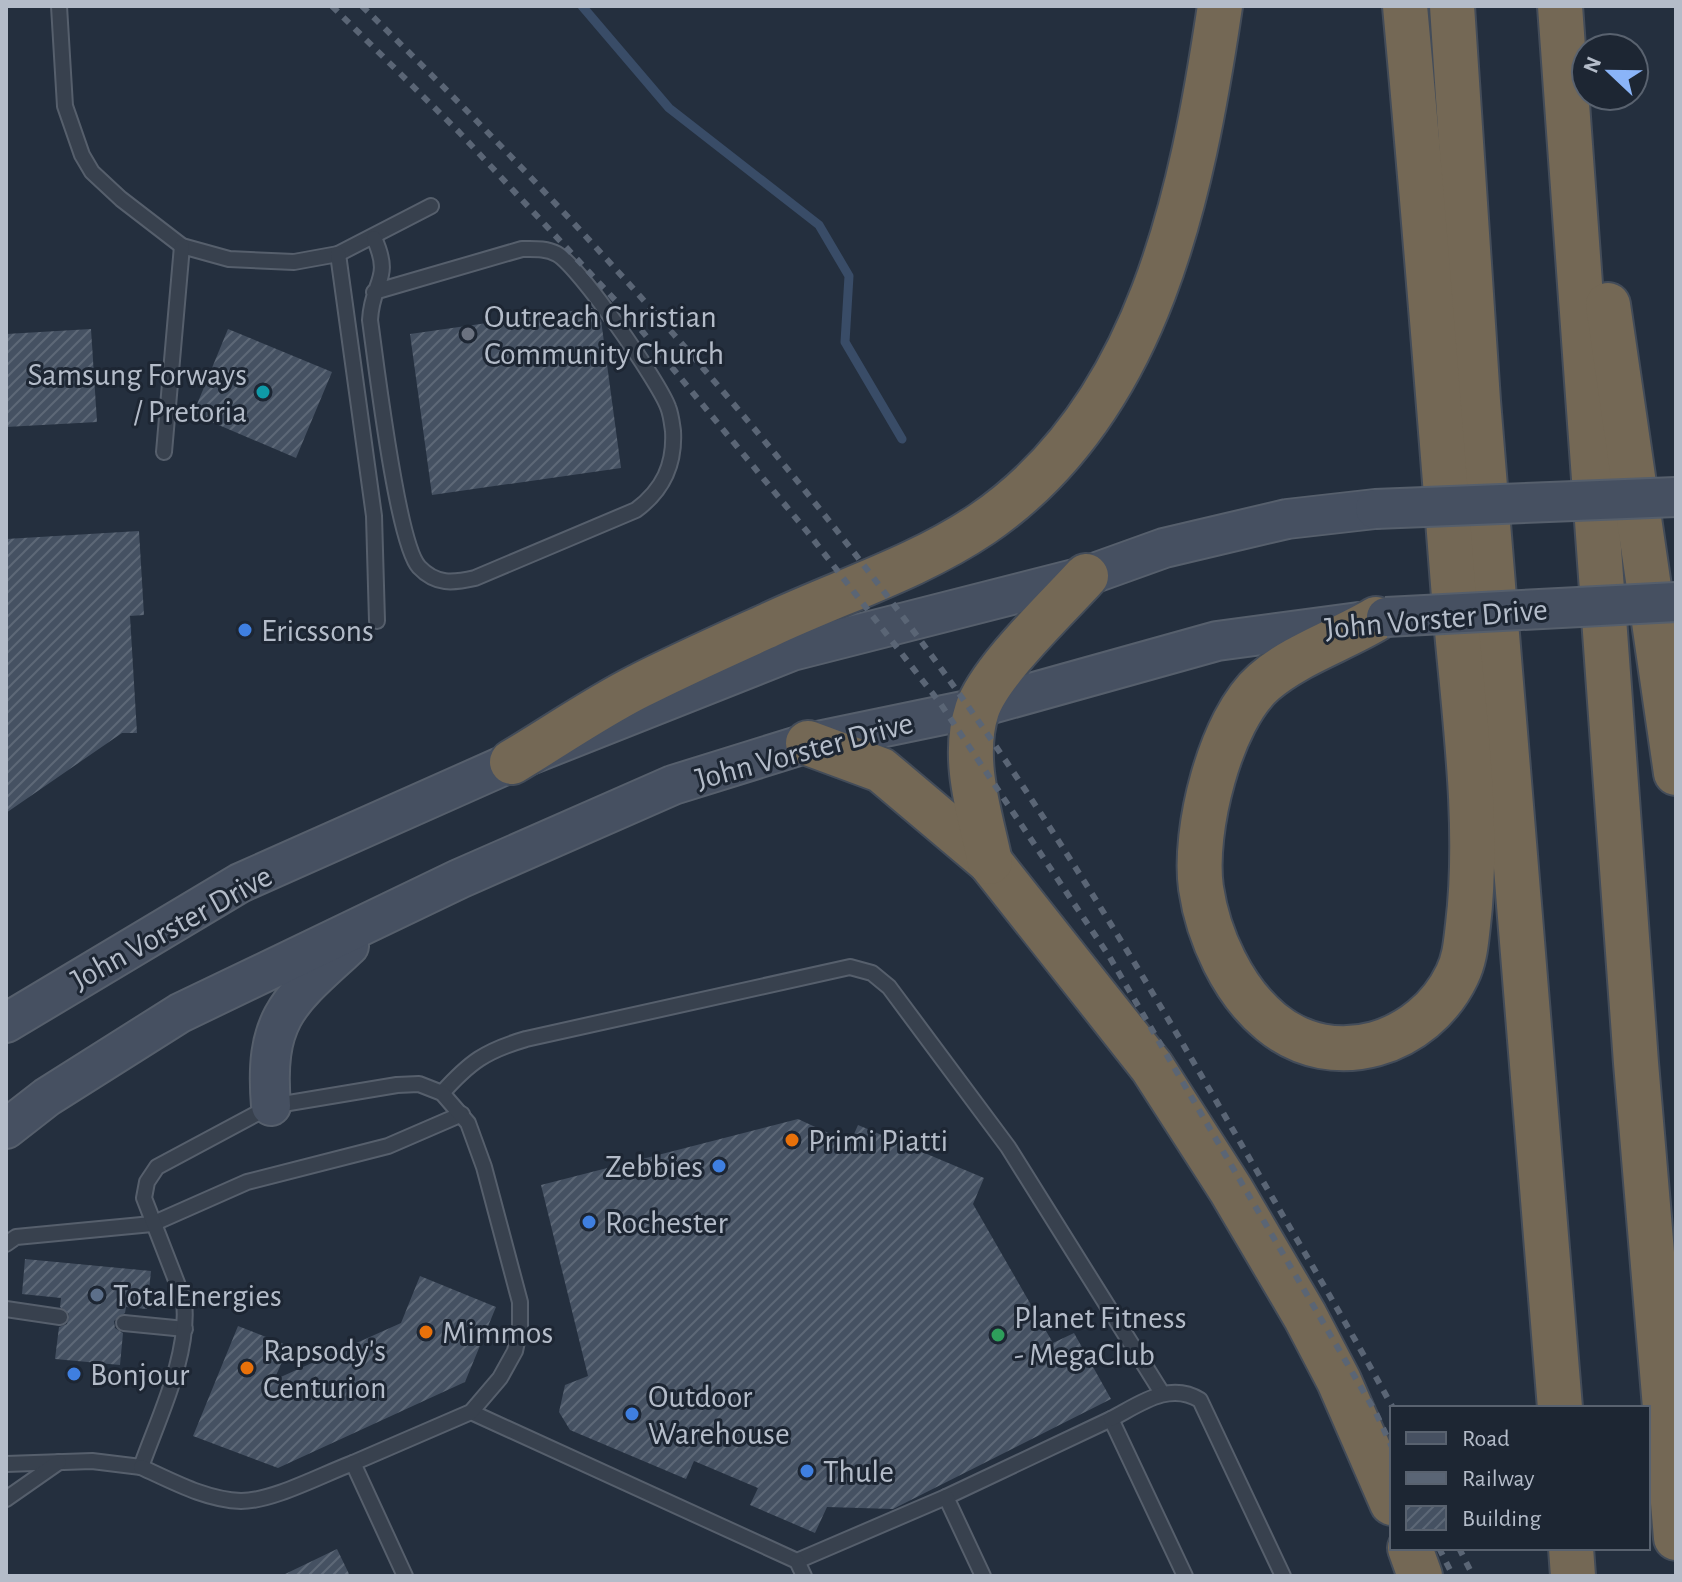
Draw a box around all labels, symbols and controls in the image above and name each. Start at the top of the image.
north arrow [1570,32,1650,112]
text: N [1579,54,1605,76]
place label: Outreach Christian Community Church [484,301,724,370]
marker: Outreach Christian Community Church [459,325,477,343]
place label: Samsung Forways / Pretoria [27,359,247,428]
marker: Samsung Forways / Pretoria [254,383,272,401]
street label: John Vorster Drive [1323,593,1549,645]
place label: Ericssons [261,615,374,647]
marker: Ericssons [236,621,254,639]
street label: John Vorster Drive [692,707,917,795]
street label: John Vorster Drive [66,860,277,996]
place label: Primi Piatti [808,1125,948,1157]
marker: Primi Piatti [783,1131,801,1149]
place label: Zebbies [605,1151,703,1183]
marker: Zebbies [710,1157,728,1175]
place label: Rochester [605,1207,728,1239]
marker: Rochester [580,1213,598,1231]
place label: TotalEnergies [113,1280,282,1312]
marker: TotalEnergies [88,1286,106,1304]
place label: Planet Fitness - MegaClub [1014,1302,1187,1371]
place label: Mimmos [442,1317,553,1349]
marker: Mimmos [417,1323,435,1341]
marker: Planet Fitness - MegaClub [989,1326,1007,1344]
place label: Rapsody's Centurion [263,1335,386,1404]
place label: Bonjour [90,1359,190,1391]
marker: Rapsody's Centurion [238,1359,256,1377]
marker: Bonjour [65,1365,83,1383]
place label: Outdoor Warehouse [648,1381,790,1450]
marker: Outdoor Warehouse [623,1405,641,1423]
legend [1390,1406,1650,1550]
text: Road [1462,1427,1510,1451]
place label: Thule [823,1456,894,1488]
marker: Thule [798,1462,816,1480]
text: Railway [1462,1467,1534,1491]
text: Building [1462,1507,1541,1531]

